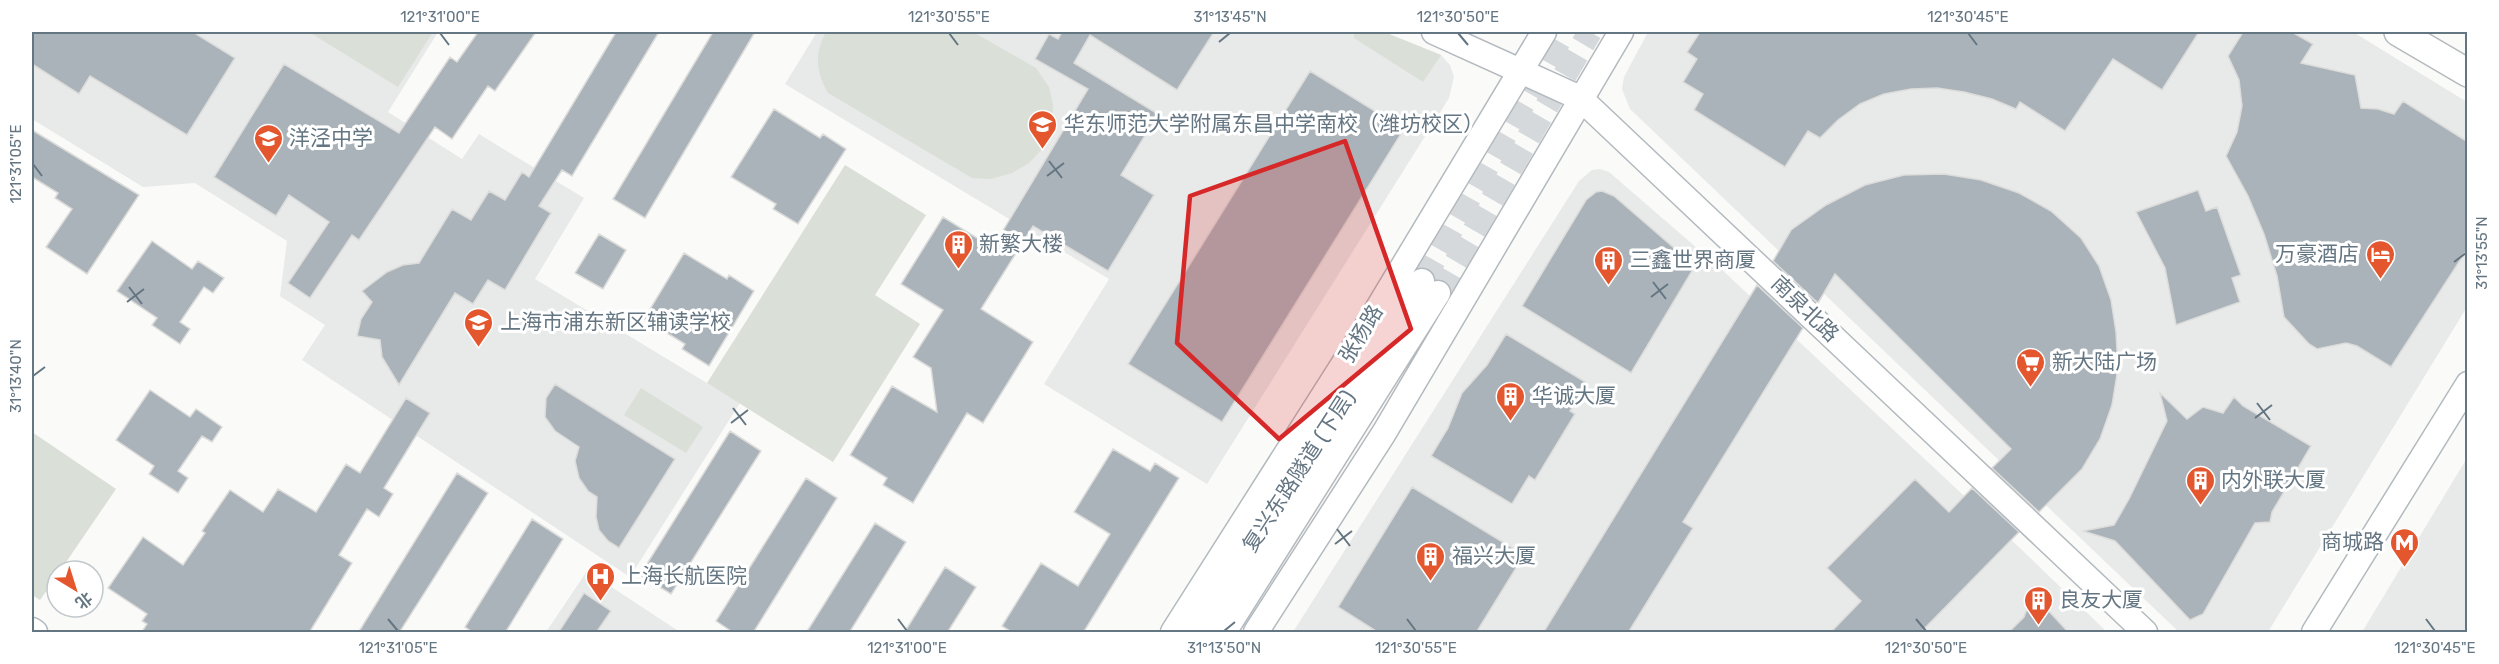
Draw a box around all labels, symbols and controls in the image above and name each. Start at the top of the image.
text: 121°31'00"E [400,8,480,26]
text: 121°30'55"E [908,8,990,26]
text: 31°13'45"N [1193,8,1267,26]
text: 121°30'50"E [1417,8,1499,26]
text: 121°30'45"E [1927,8,2009,26]
school or university icon: 华东师范大学附属东昌中学南校（潍坊校区） [1027,108,1059,150]
place label: 华东师范大学附属东昌中学南校（潍坊校区） [1064,111,1484,136]
school or university icon: 洋泾中学 [252,122,284,164]
text: 121°31'05"E [7,124,25,204]
place label: 洋泾中学 [289,125,373,150]
text: 31°13'55"N [2473,216,2491,290]
building icon: 新繁大楼 [942,228,974,270]
place label: 新繁大楼 [979,231,1063,256]
hotel icon: 万豪酒店 [2364,238,2396,280]
place label: 万豪酒店 [2275,241,2359,266]
building icon: 三鑫世界商厦 [1593,244,1625,286]
place label: 三鑫世界商厦 [1630,247,1756,272]
street label: 南泉北路 [1766,270,1844,347]
street label: 张杨路 [1334,300,1388,367]
school or university icon: 上海市浦东新区辅读学校 [463,306,495,348]
place label: 上海市浦东新区辅读学校 [500,309,731,334]
text: 31°13'40"N [7,339,25,413]
supermarket icon: 新大陆广场 [2015,346,2047,388]
place label: 新大陆广场 [2052,349,2157,374]
building icon: 华诚大厦 [1495,380,1527,422]
place label: 华诚大厦 [1532,383,1616,408]
street label: 复兴东路隧道 (下层) [1237,385,1360,556]
building icon: 内外联大厦 [2184,464,2216,506]
place label: 内外联大厦 [2221,467,2326,492]
metro station icon: 商城路 [2389,526,2421,568]
place label: 商城路 [2321,529,2384,554]
building icon: 福兴大厦 [1415,540,1447,582]
place label: 福兴大厦 [1452,543,1536,568]
north arrow [45,559,105,619]
hospital icon: 上海长航医院 [584,560,616,602]
place label: 上海长航医院 [621,563,747,588]
building icon: 良友大厦 [2022,584,2054,626]
place label: 良友大厦 [2059,587,2143,612]
text: 北 [72,588,96,613]
text: 121°31'05"E [358,639,438,657]
text: 121°31'00"E [867,639,947,657]
text: 31°13'50"N [1187,639,1261,657]
text: 121°30'55"E [1375,639,1457,657]
text: 121°30'50"E [1885,639,1967,657]
text: 121°30'45"E [2394,639,2476,657]

